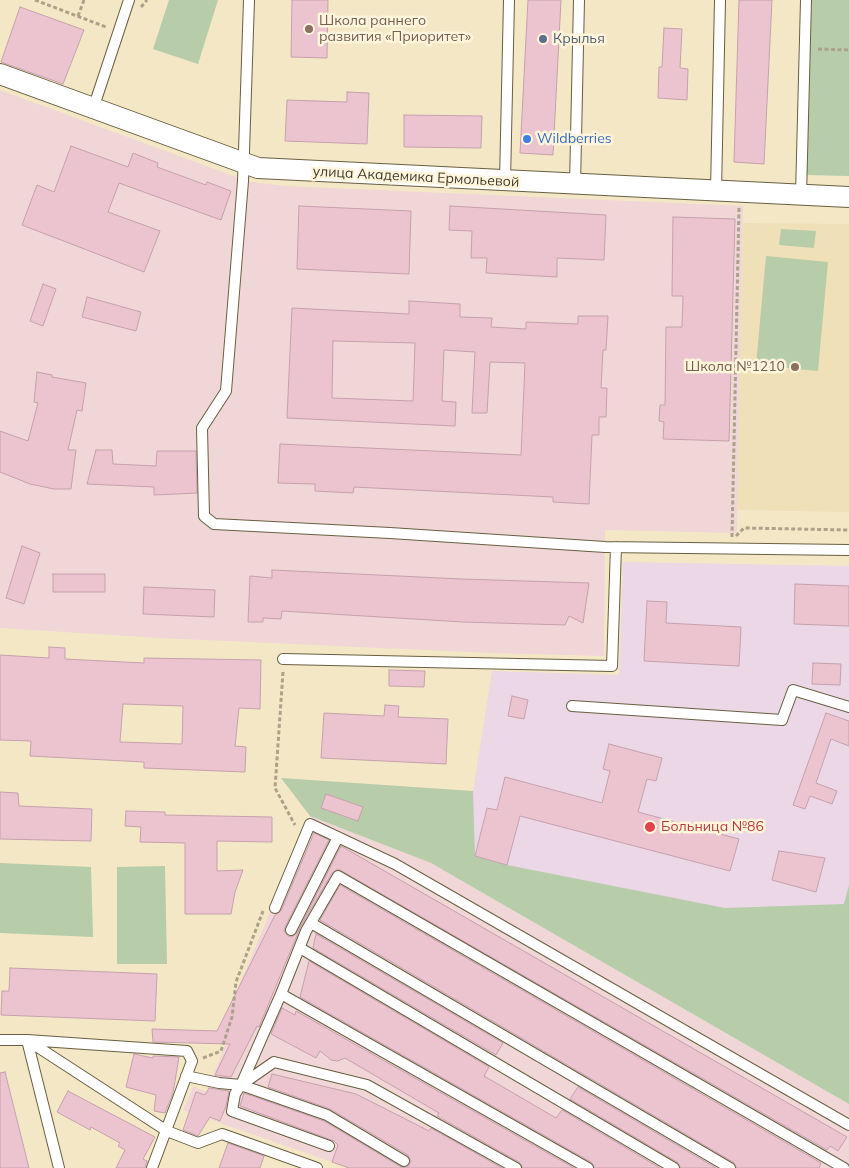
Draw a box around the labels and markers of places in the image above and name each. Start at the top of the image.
place label: Школа раннего развития «Приоритет» [319,13,471,46]
marker: Школа раннего развития «Приоритет» [303,23,315,35]
place label: Крылья [553,31,605,47]
marker: Крылья [537,33,549,45]
place label: Wildberries [537,131,612,147]
marker: Wildberries [521,133,533,145]
place label: Школа №1210 [685,359,785,375]
marker: Школа №1210 [789,361,801,373]
place label: Больница №86 [661,819,764,835]
marker: Больница №86 [643,820,657,834]

